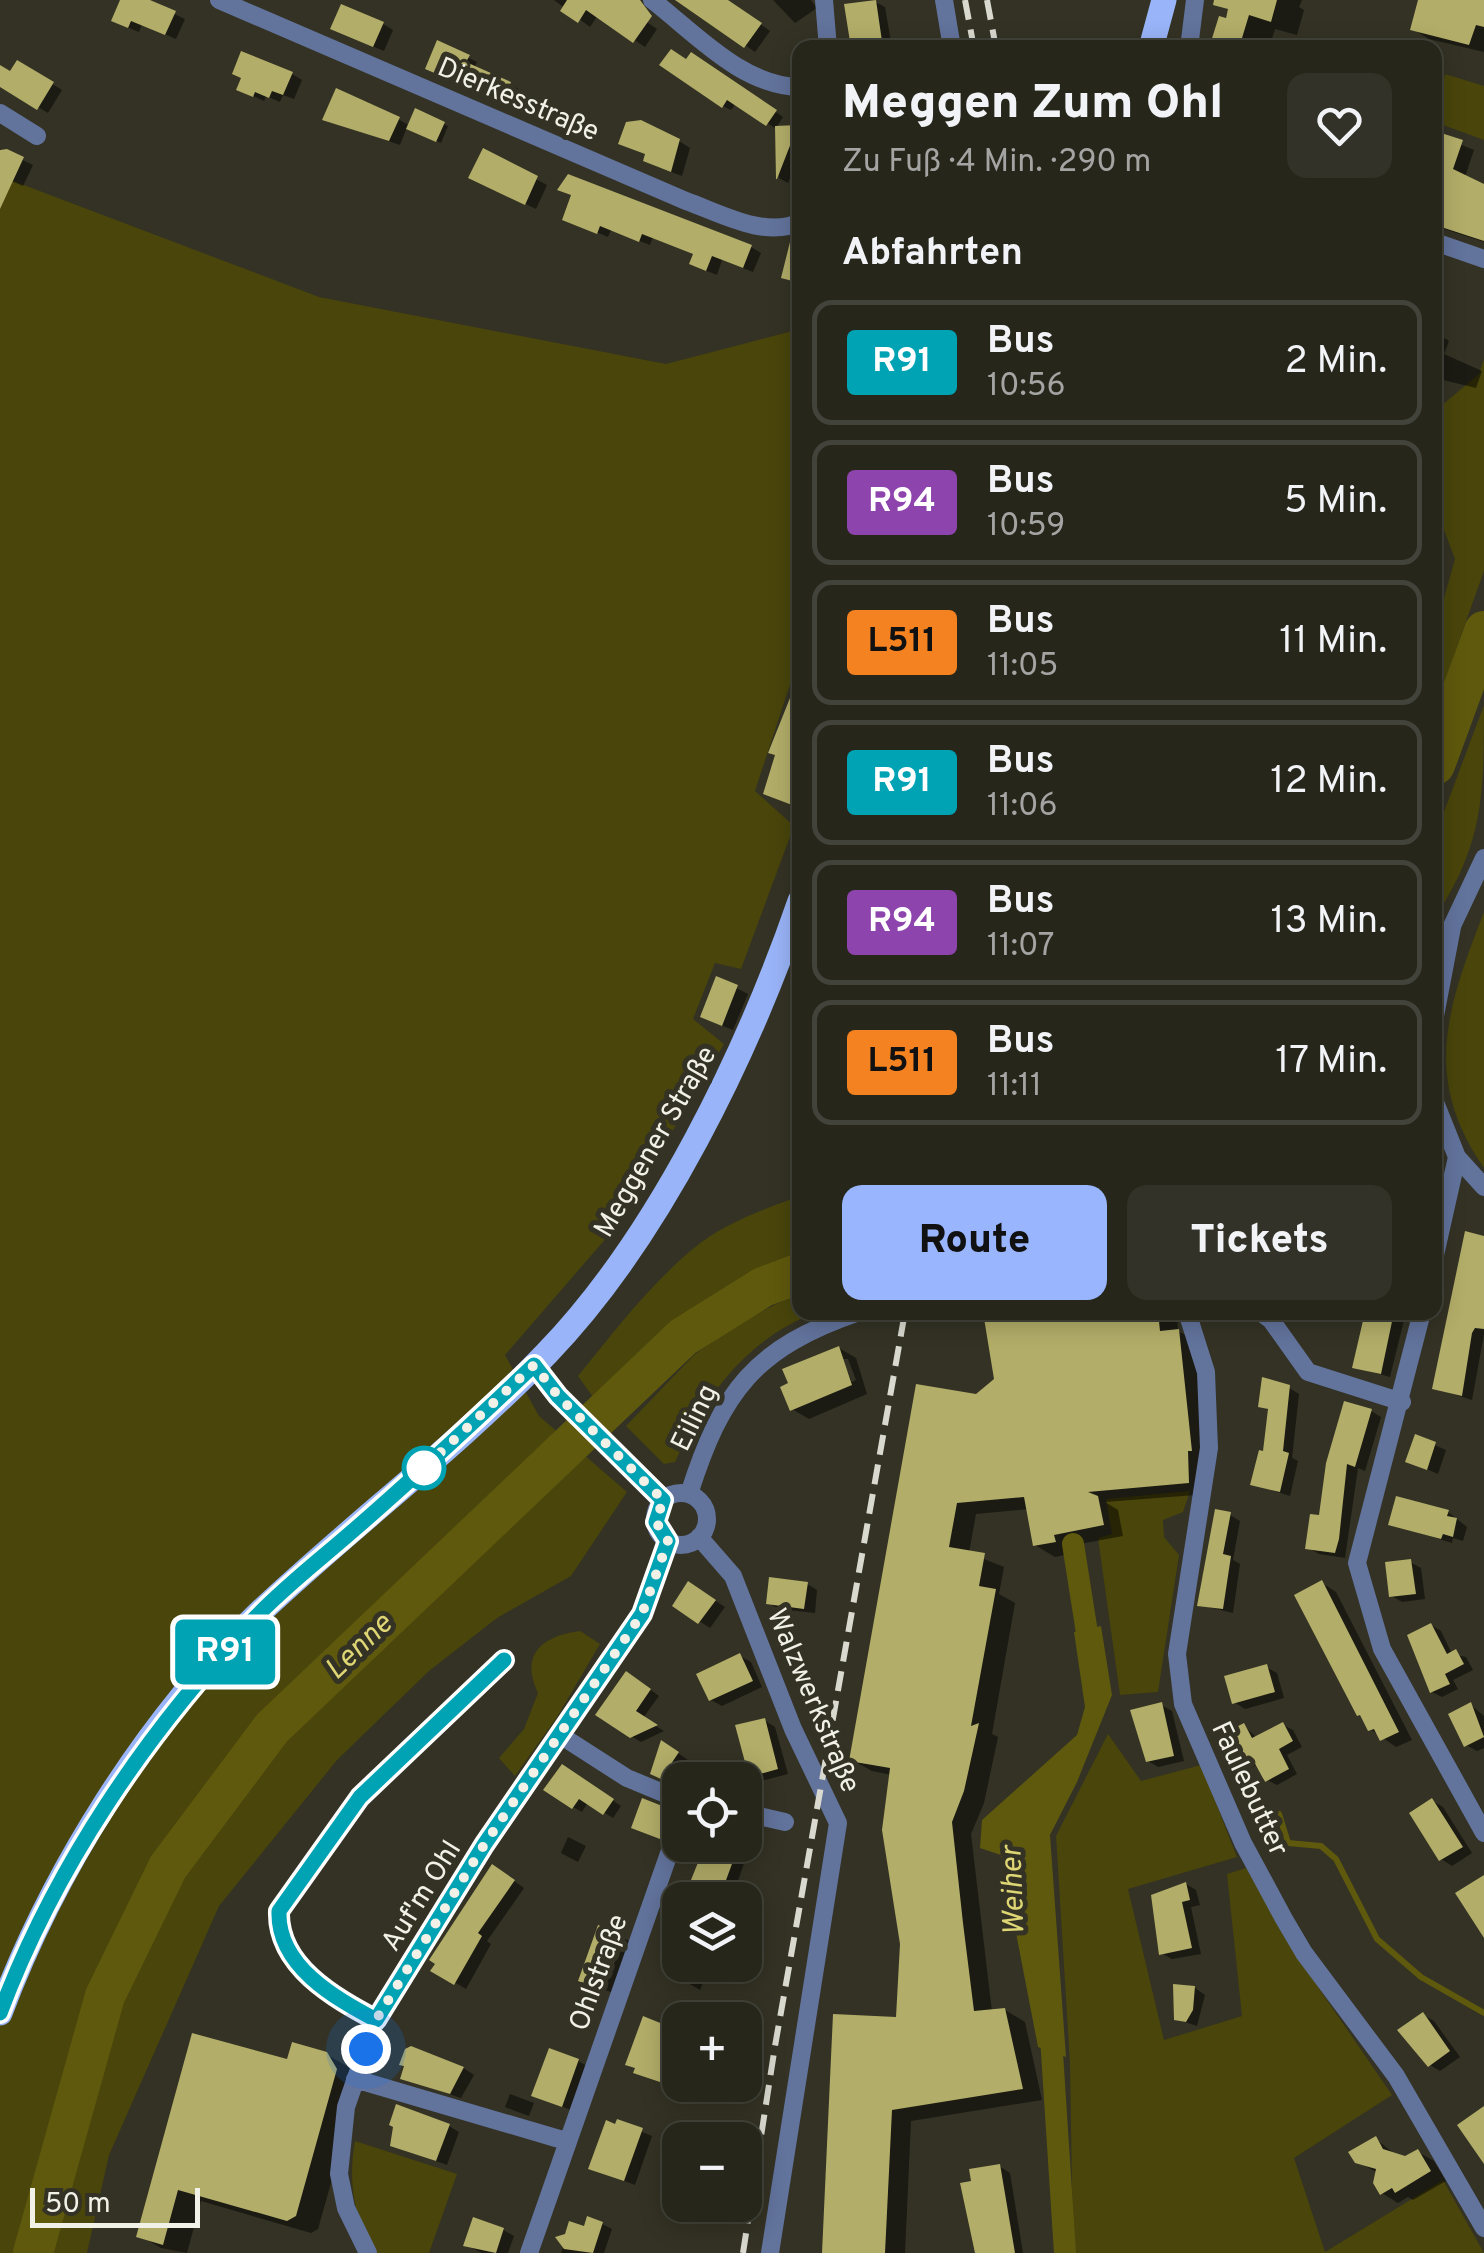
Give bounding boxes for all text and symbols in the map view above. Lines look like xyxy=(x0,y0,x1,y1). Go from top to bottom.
street label: Dierkesstraße xyxy=(432,51,604,151)
button: heart xyxy=(1287,73,1392,178)
text: Meggen Zum Ohl xyxy=(842,75,1224,135)
text: Zu Fuß · 4 Min. · 290 m xyxy=(842,143,1151,183)
text: Abfahrten xyxy=(842,230,1023,279)
text: Bus xyxy=(987,318,1054,367)
text: 2 Min. xyxy=(1284,338,1387,387)
text: R91 xyxy=(872,340,932,384)
text: 10:56 xyxy=(987,367,1066,407)
text: Bus xyxy=(987,458,1054,507)
text: 5 Min. xyxy=(1284,478,1387,527)
text: R94 xyxy=(868,480,936,524)
text: 10:59 xyxy=(987,507,1065,547)
text: Bus xyxy=(987,598,1054,647)
text: 11 Min. xyxy=(1279,618,1387,667)
text: L511 xyxy=(867,620,937,664)
text: 11:05 xyxy=(987,647,1059,687)
text: Bus xyxy=(987,738,1054,787)
text: 12 Min. xyxy=(1270,758,1387,807)
text: R91 xyxy=(872,760,932,804)
text: 11:06 xyxy=(987,787,1058,827)
text: Bus xyxy=(987,878,1054,927)
text: 13 Min. xyxy=(1271,898,1387,947)
text: R94 xyxy=(868,900,936,944)
text: 11:07 xyxy=(987,927,1054,967)
text: Bus xyxy=(987,1018,1054,1067)
text: 17 Min. xyxy=(1275,1038,1387,1087)
street label: Meggener Straße xyxy=(587,1040,726,1245)
text: L511 xyxy=(867,1040,937,1084)
text: 11:11 xyxy=(987,1067,1042,1107)
button: Route xyxy=(842,1185,1107,1300)
button: Tickets xyxy=(1127,1185,1392,1300)
street label: Eiling xyxy=(664,1379,727,1458)
unlabelled marker xyxy=(403,1447,445,1489)
street label: Walzwerkstraße xyxy=(757,1604,867,1799)
water label: Lenne xyxy=(318,1606,402,1689)
line badge: R91 xyxy=(168,1620,282,1684)
text: R91 xyxy=(195,1630,255,1674)
street label: Faulebutter xyxy=(1201,1716,1295,1862)
map controls xyxy=(662,1762,762,2222)
button: locate xyxy=(662,1762,762,1862)
street label: Auf'm Ohl xyxy=(374,1834,471,1959)
water label: Weiher xyxy=(994,1843,1035,1936)
button: layers xyxy=(662,1882,762,1982)
street label: Ohlstraße xyxy=(562,1910,638,2036)
button: + xyxy=(662,2002,762,2102)
your location xyxy=(341,2024,391,2074)
button: − xyxy=(662,2122,762,2222)
scale bar xyxy=(30,2183,200,2228)
text: 50 m xyxy=(45,2187,111,2223)

